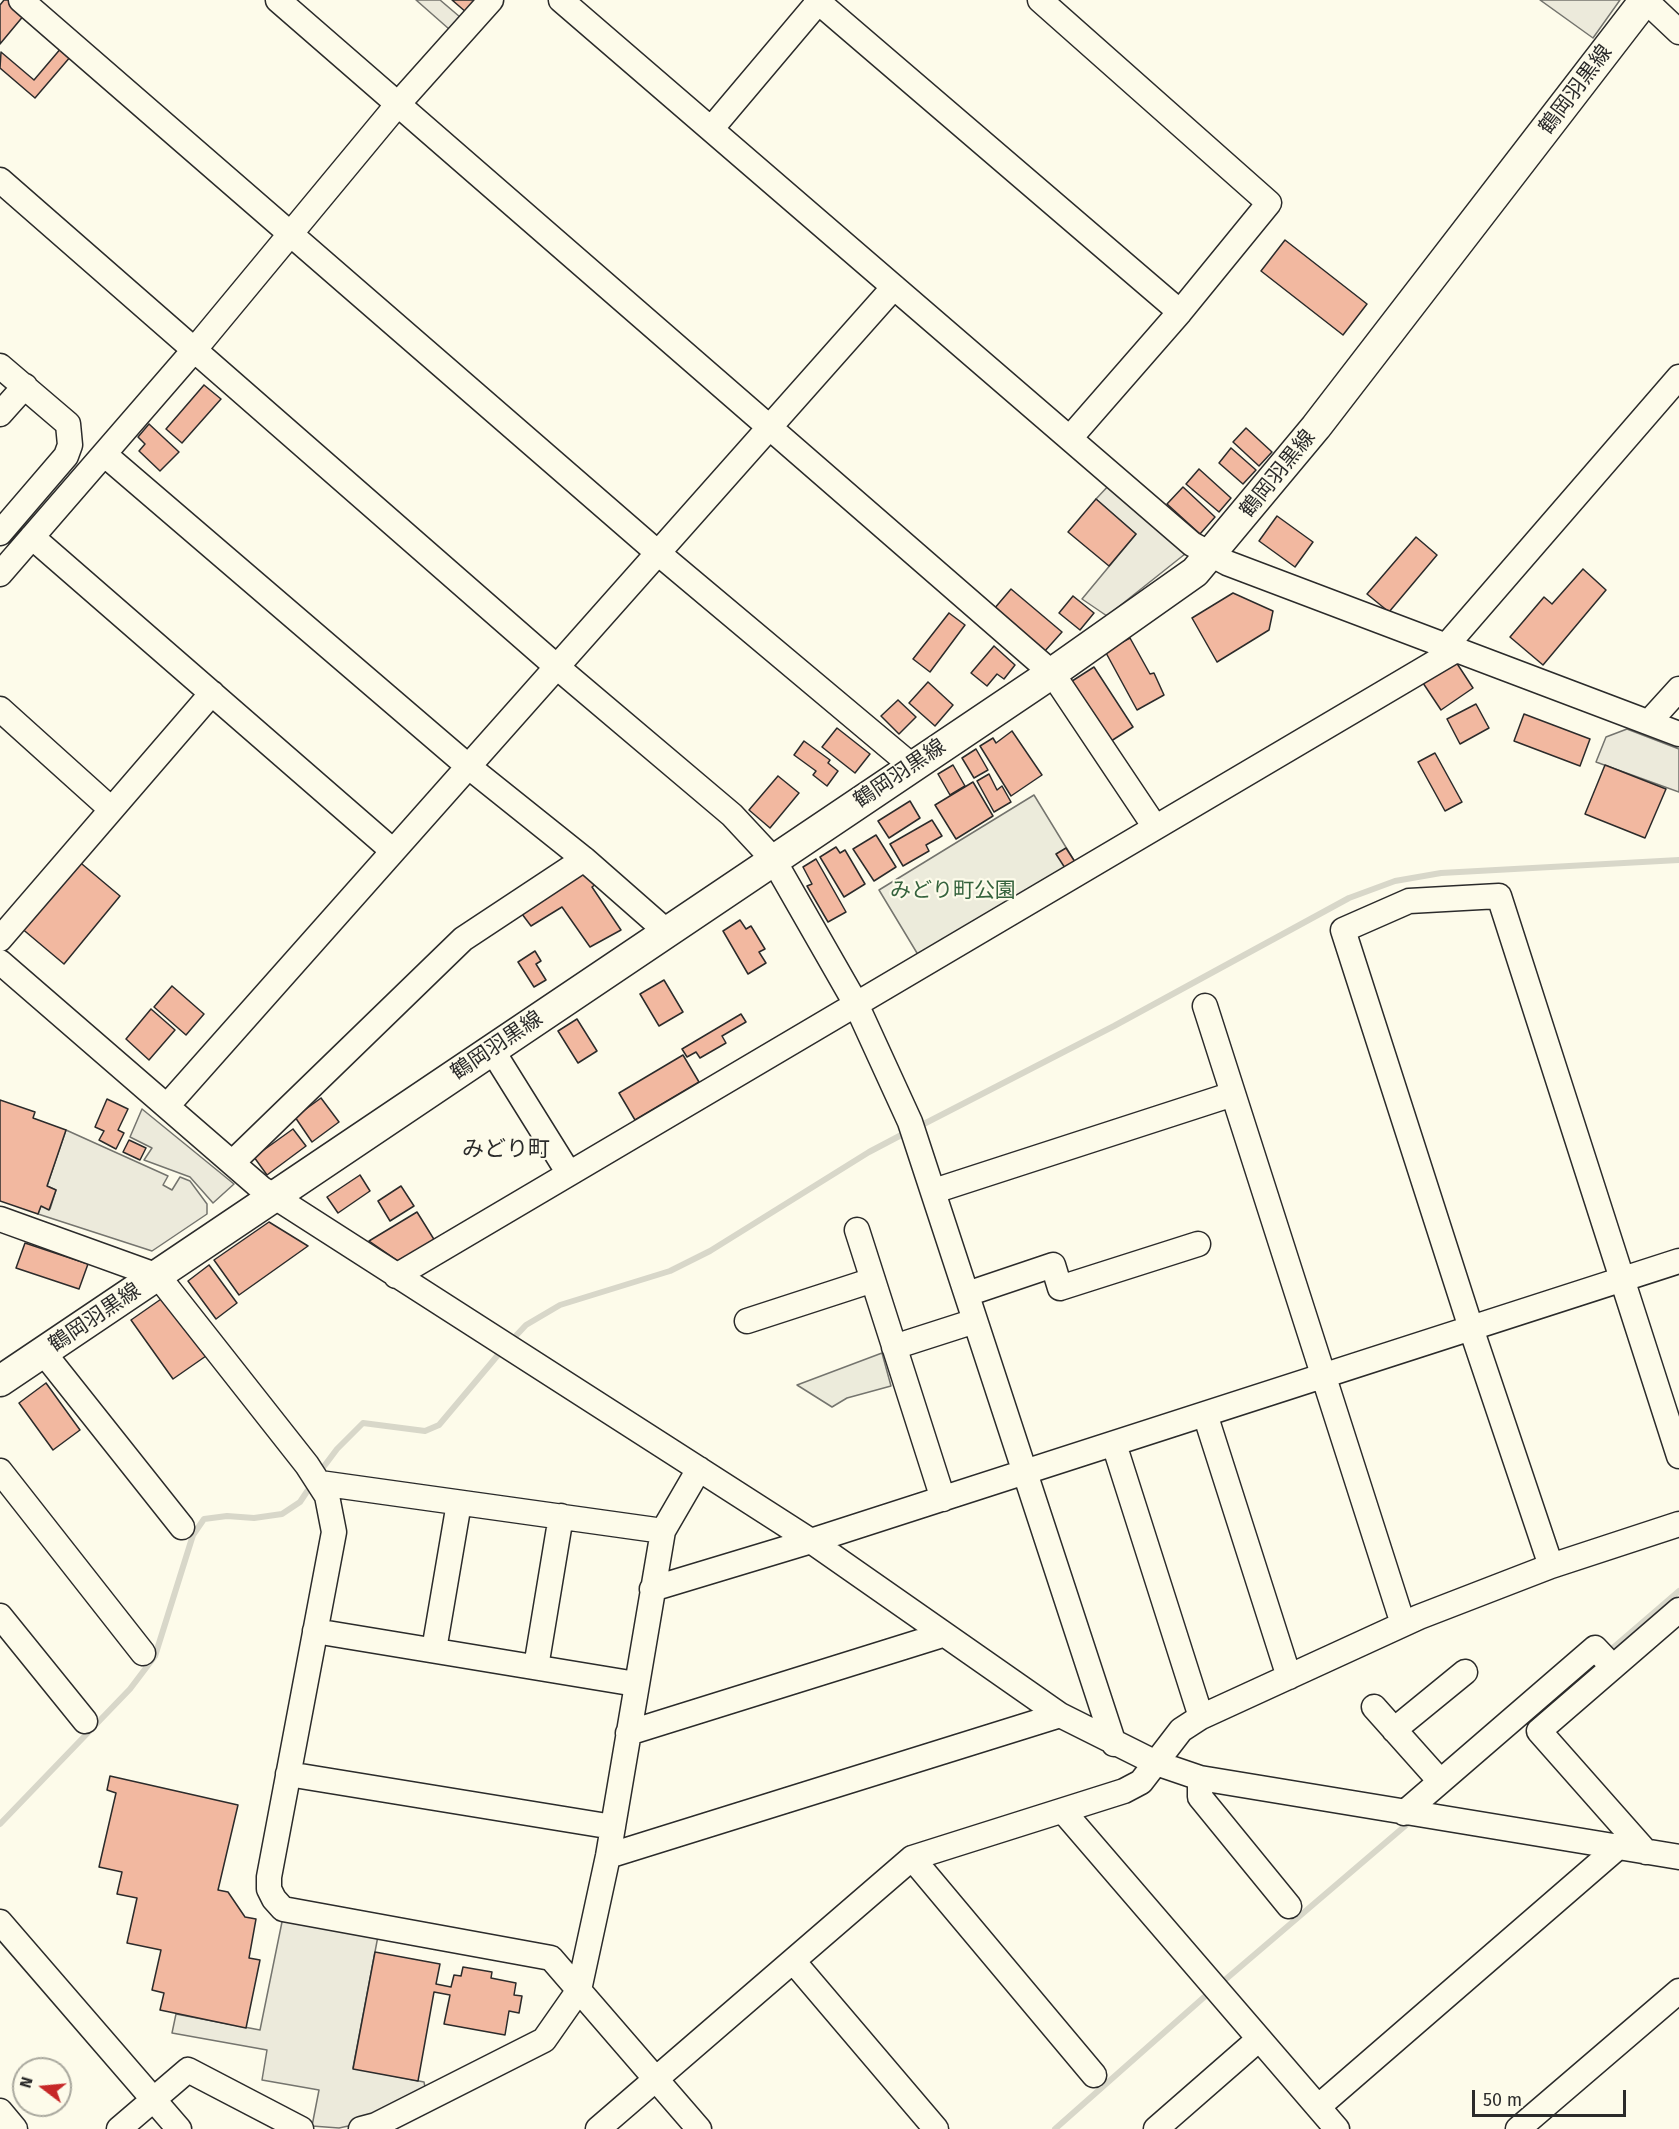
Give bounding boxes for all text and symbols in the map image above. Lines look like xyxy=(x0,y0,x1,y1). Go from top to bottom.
street label: 鶴岡羽黒線 xyxy=(1534,40,1618,140)
street label: 鶴岡羽黒線 xyxy=(1235,425,1321,523)
street label: 鶴岡羽黒線 xyxy=(849,734,951,814)
park label: みどり町公園 xyxy=(890,878,1016,904)
street label: 鶴岡羽黒線 xyxy=(446,1006,548,1086)
district label: みどり町 xyxy=(462,1137,550,1163)
street label: 鶴岡羽黒線 xyxy=(44,1278,146,1358)
north arrow xyxy=(12,2057,72,2117)
text: N xyxy=(16,2075,37,2090)
scale bar xyxy=(1475,2078,1630,2116)
text: 50 m xyxy=(1483,2089,1522,2111)

